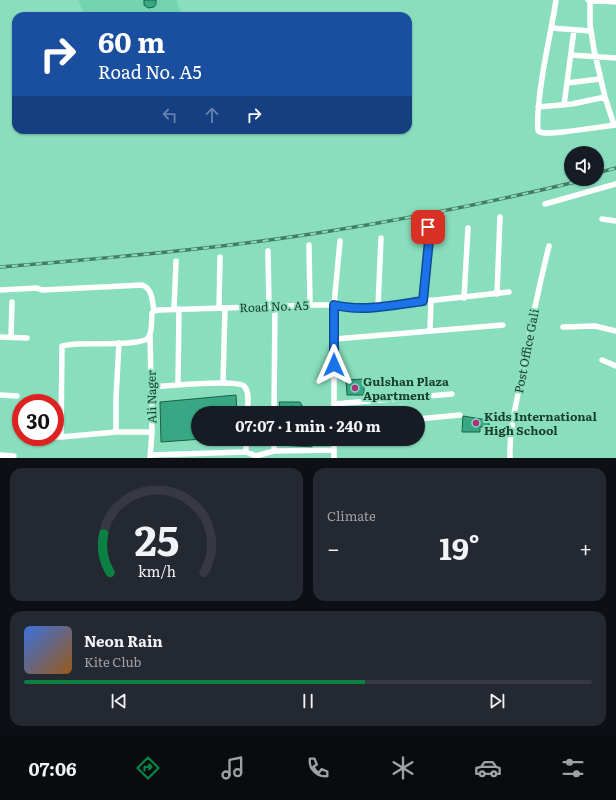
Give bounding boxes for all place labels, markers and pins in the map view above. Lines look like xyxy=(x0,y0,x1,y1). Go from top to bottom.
pin xyxy=(411,210,445,244)
place label: Gulshan Plaza Apartment xyxy=(363,372,449,404)
marker: Gulshan Plaza Apartment xyxy=(350,383,360,393)
place label: Kids International High School xyxy=(484,407,598,439)
marker: Kids International High School xyxy=(471,418,481,428)

